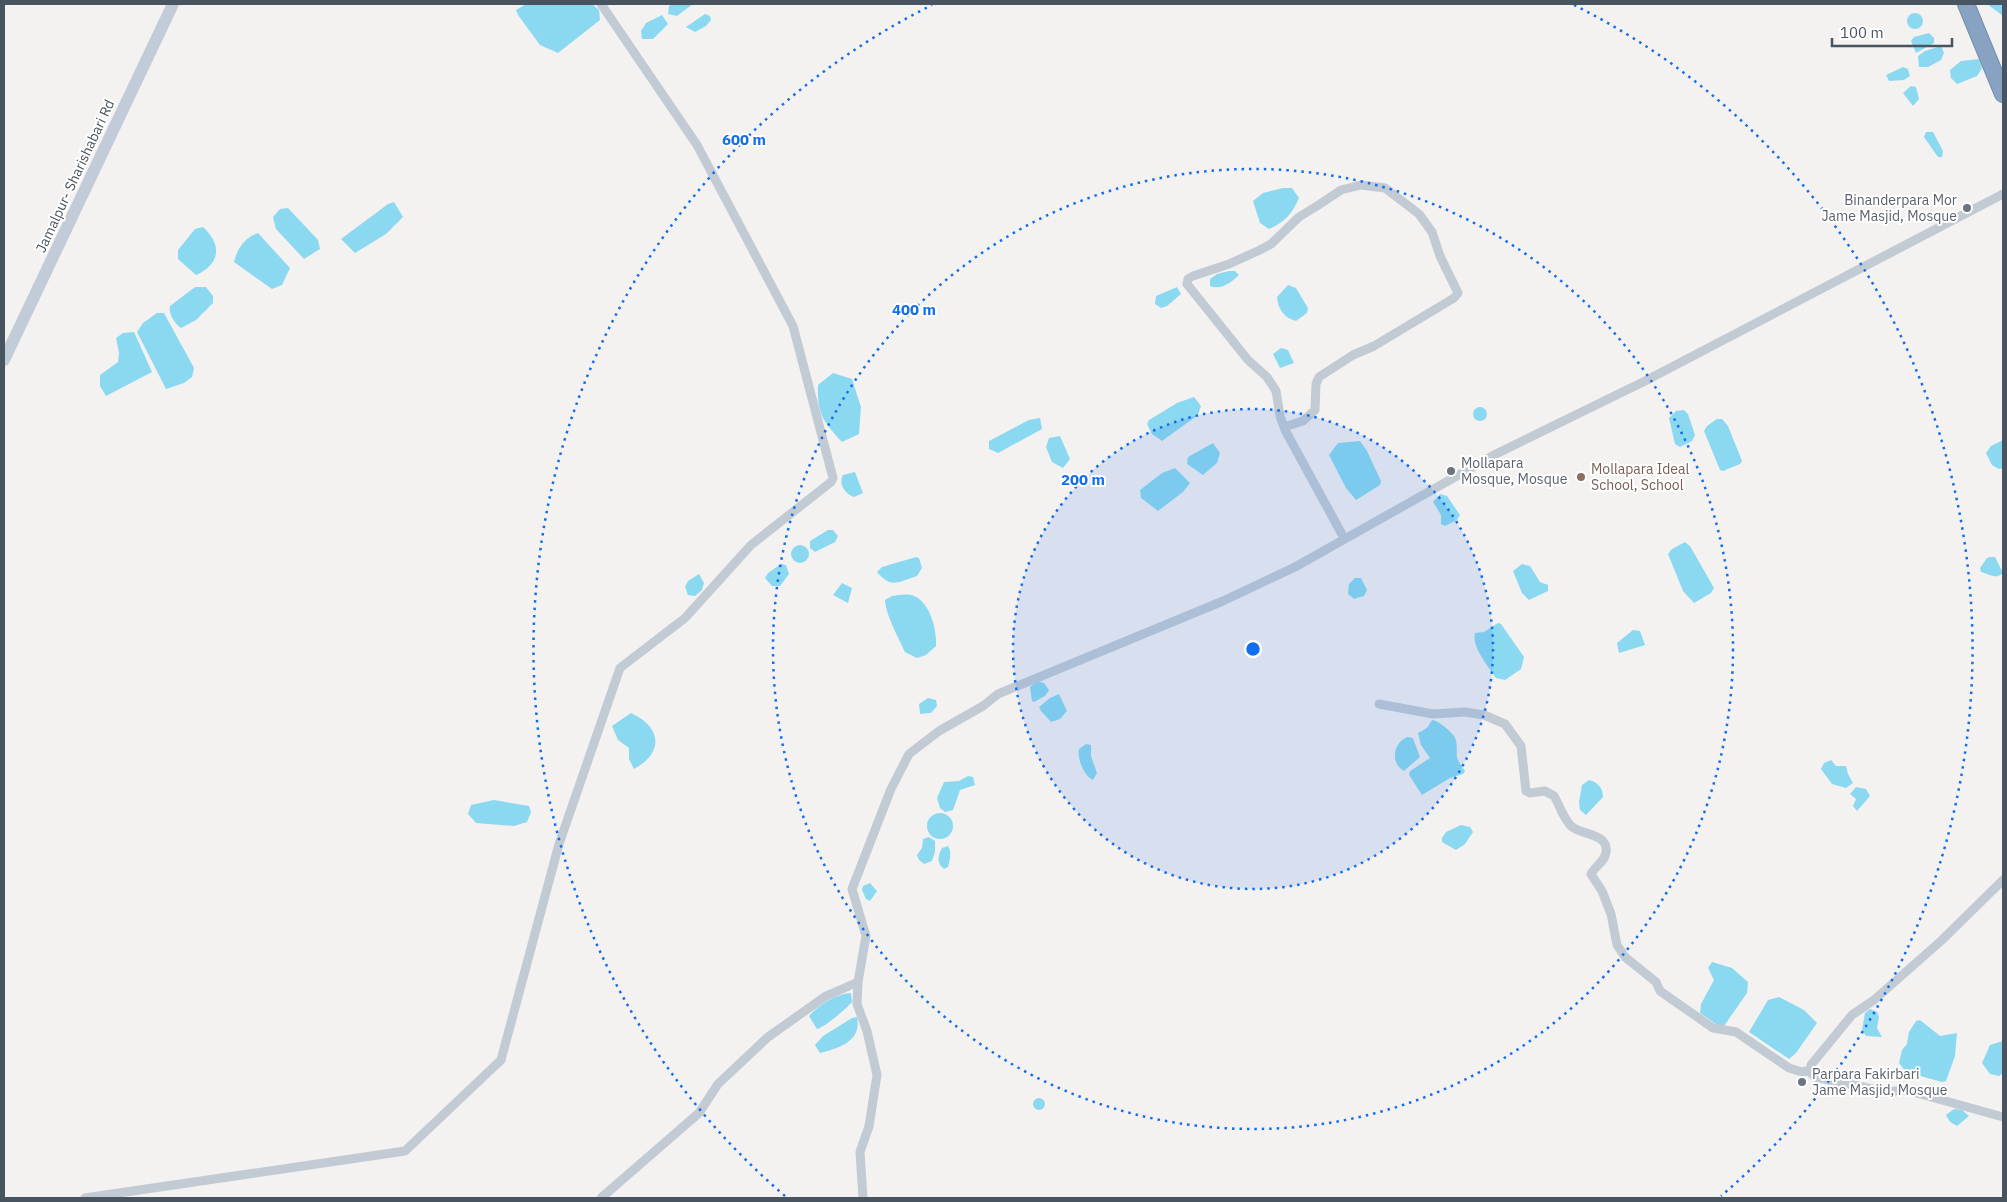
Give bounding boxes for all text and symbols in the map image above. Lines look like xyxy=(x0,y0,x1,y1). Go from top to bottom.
scale bar xyxy=(1832,15,1952,47)
text: 100 m xyxy=(1840,23,1884,42)
street label: Jamalpur- Sharishabari Rd xyxy=(32,97,118,255)
text: 600 m xyxy=(722,130,766,149)
place label: Binanderpara Mor Jame Masjid, Mosque xyxy=(1821,191,1957,225)
marker: Binanderpara Mor Jame Masjid, Mosque xyxy=(1961,202,1973,214)
text: 400 m xyxy=(892,300,936,319)
place label: Mollapara Mosque, Mosque xyxy=(1461,454,1568,488)
place label: Mollapara Ideal School, School xyxy=(1591,460,1689,494)
marker: Mollapara Mosque, Mosque xyxy=(1445,465,1457,477)
text: 200 m xyxy=(1061,470,1105,489)
marker: Mollapara Ideal School, School xyxy=(1575,471,1587,483)
centre of rings xyxy=(1244,640,1262,658)
place label: Parpara Fakirbari Jame Masjid, Mosque xyxy=(1812,1065,1948,1099)
marker: Parpara Fakirbari Jame Masjid, Mosque xyxy=(1796,1076,1808,1088)

